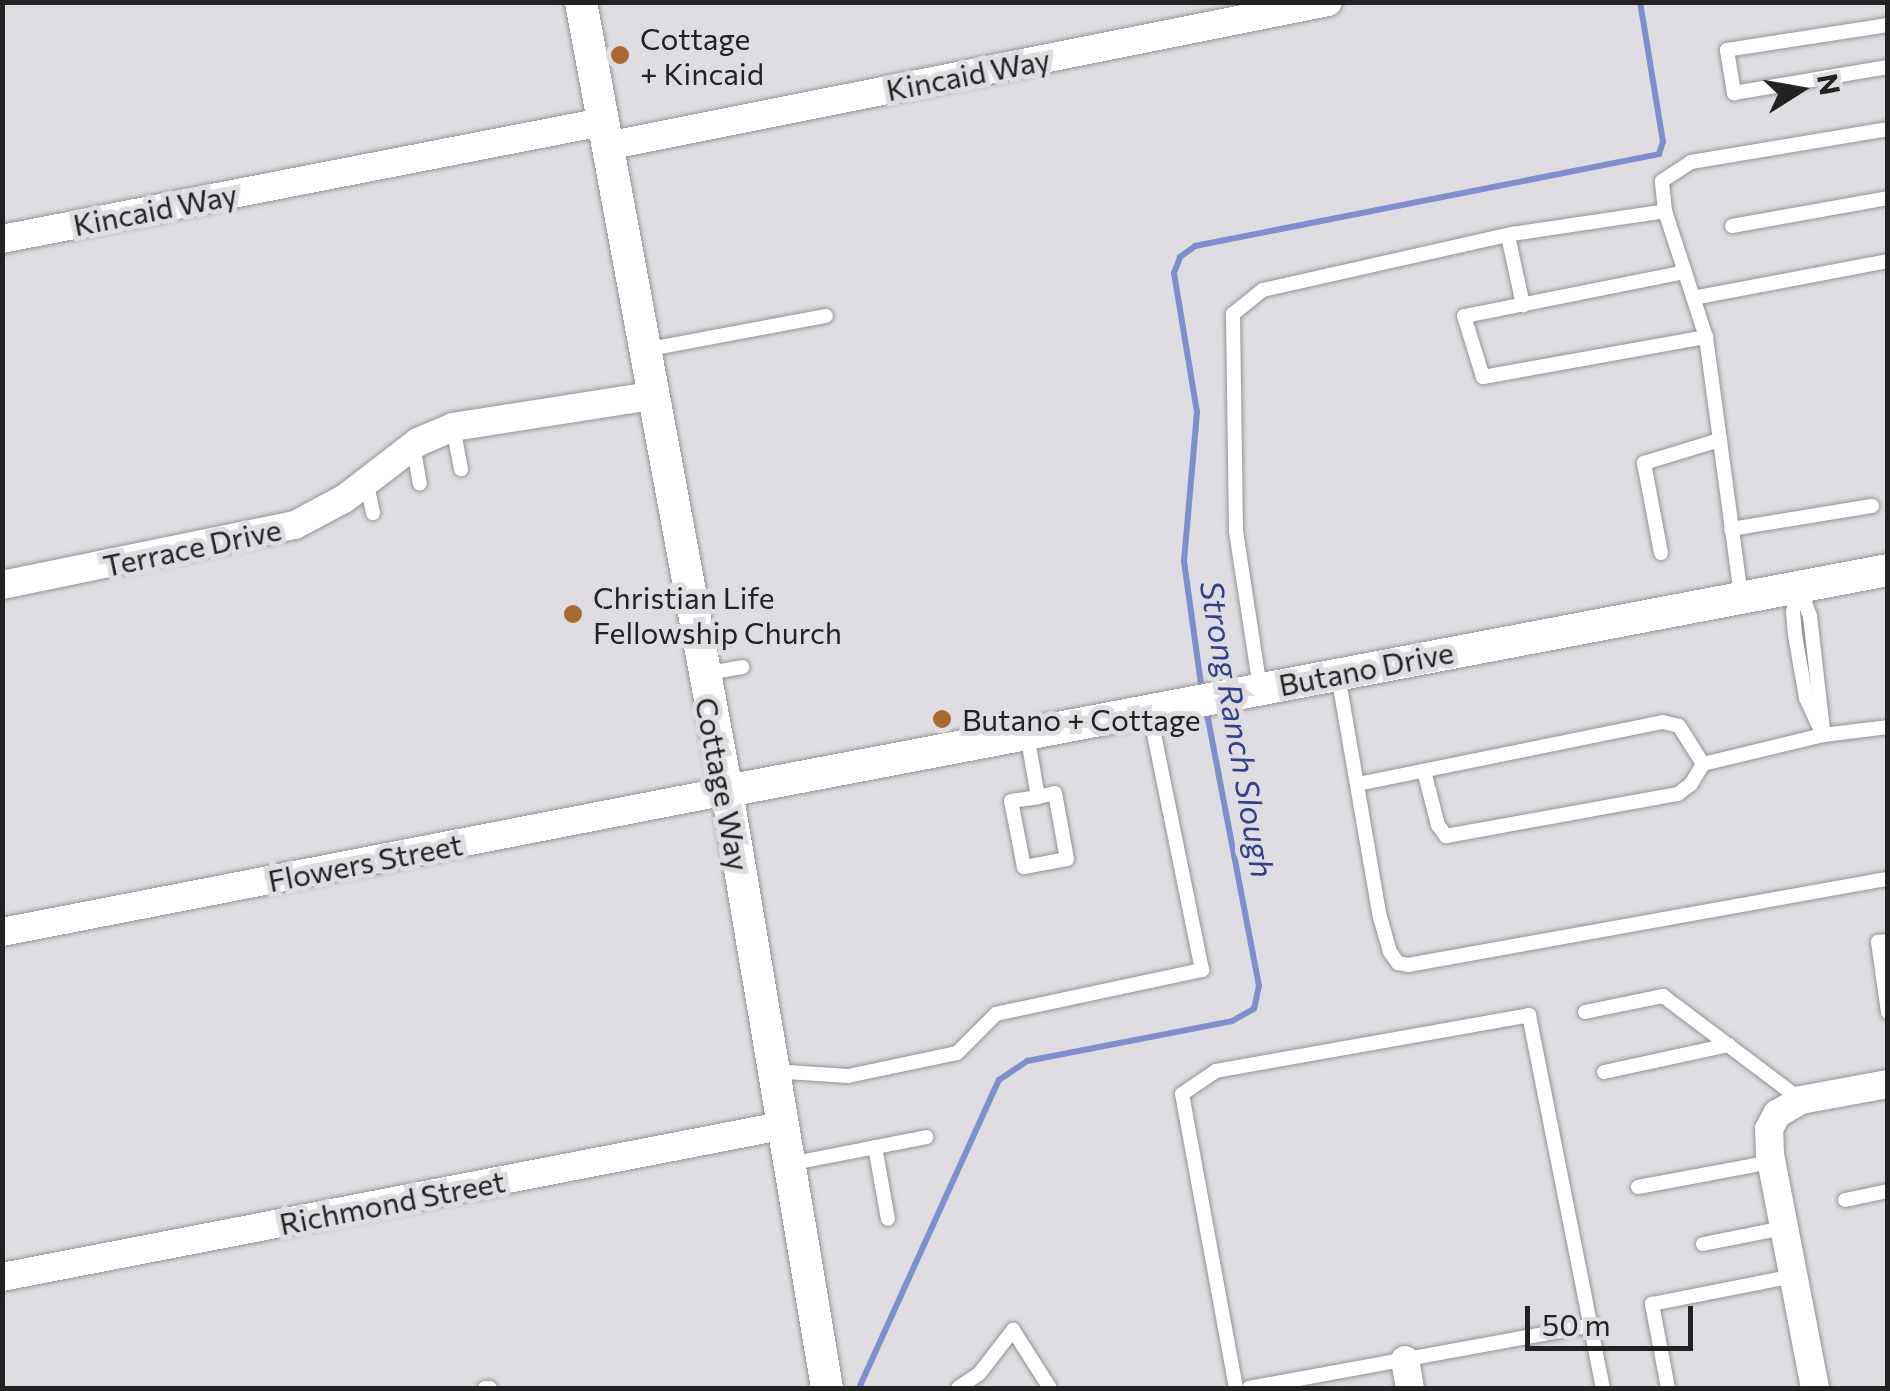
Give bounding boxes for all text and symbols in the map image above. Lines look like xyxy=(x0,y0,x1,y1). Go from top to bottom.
place label: Cottage + Kincaid xyxy=(640,20,764,90)
street label: Kincaid Way xyxy=(883,40,1053,108)
north arrow xyxy=(1750,40,1850,140)
marker: Cottage + Kincaid xyxy=(609,44,631,66)
text: N xyxy=(1811,71,1848,98)
street label: Kincaid Way xyxy=(70,175,240,243)
street label: Terrace Drive xyxy=(100,511,284,583)
water label: Strong Ranch Slough xyxy=(1193,577,1283,881)
place label: Christian Life Fellowship Church xyxy=(593,579,842,650)
marker: Christian Life Fellowship Church xyxy=(562,603,584,625)
street label: Butano Drive xyxy=(1275,633,1457,703)
street label: Cottage Way xyxy=(689,694,757,874)
place label: Butano + Cottage xyxy=(962,701,1201,737)
marker: Butano + Cottage xyxy=(931,708,953,730)
street label: Flowers Street xyxy=(265,826,465,898)
street label: Richmond Street xyxy=(276,1162,508,1242)
scale bar xyxy=(1530,1286,1698,1348)
text: 50 m xyxy=(1542,1305,1611,1342)

